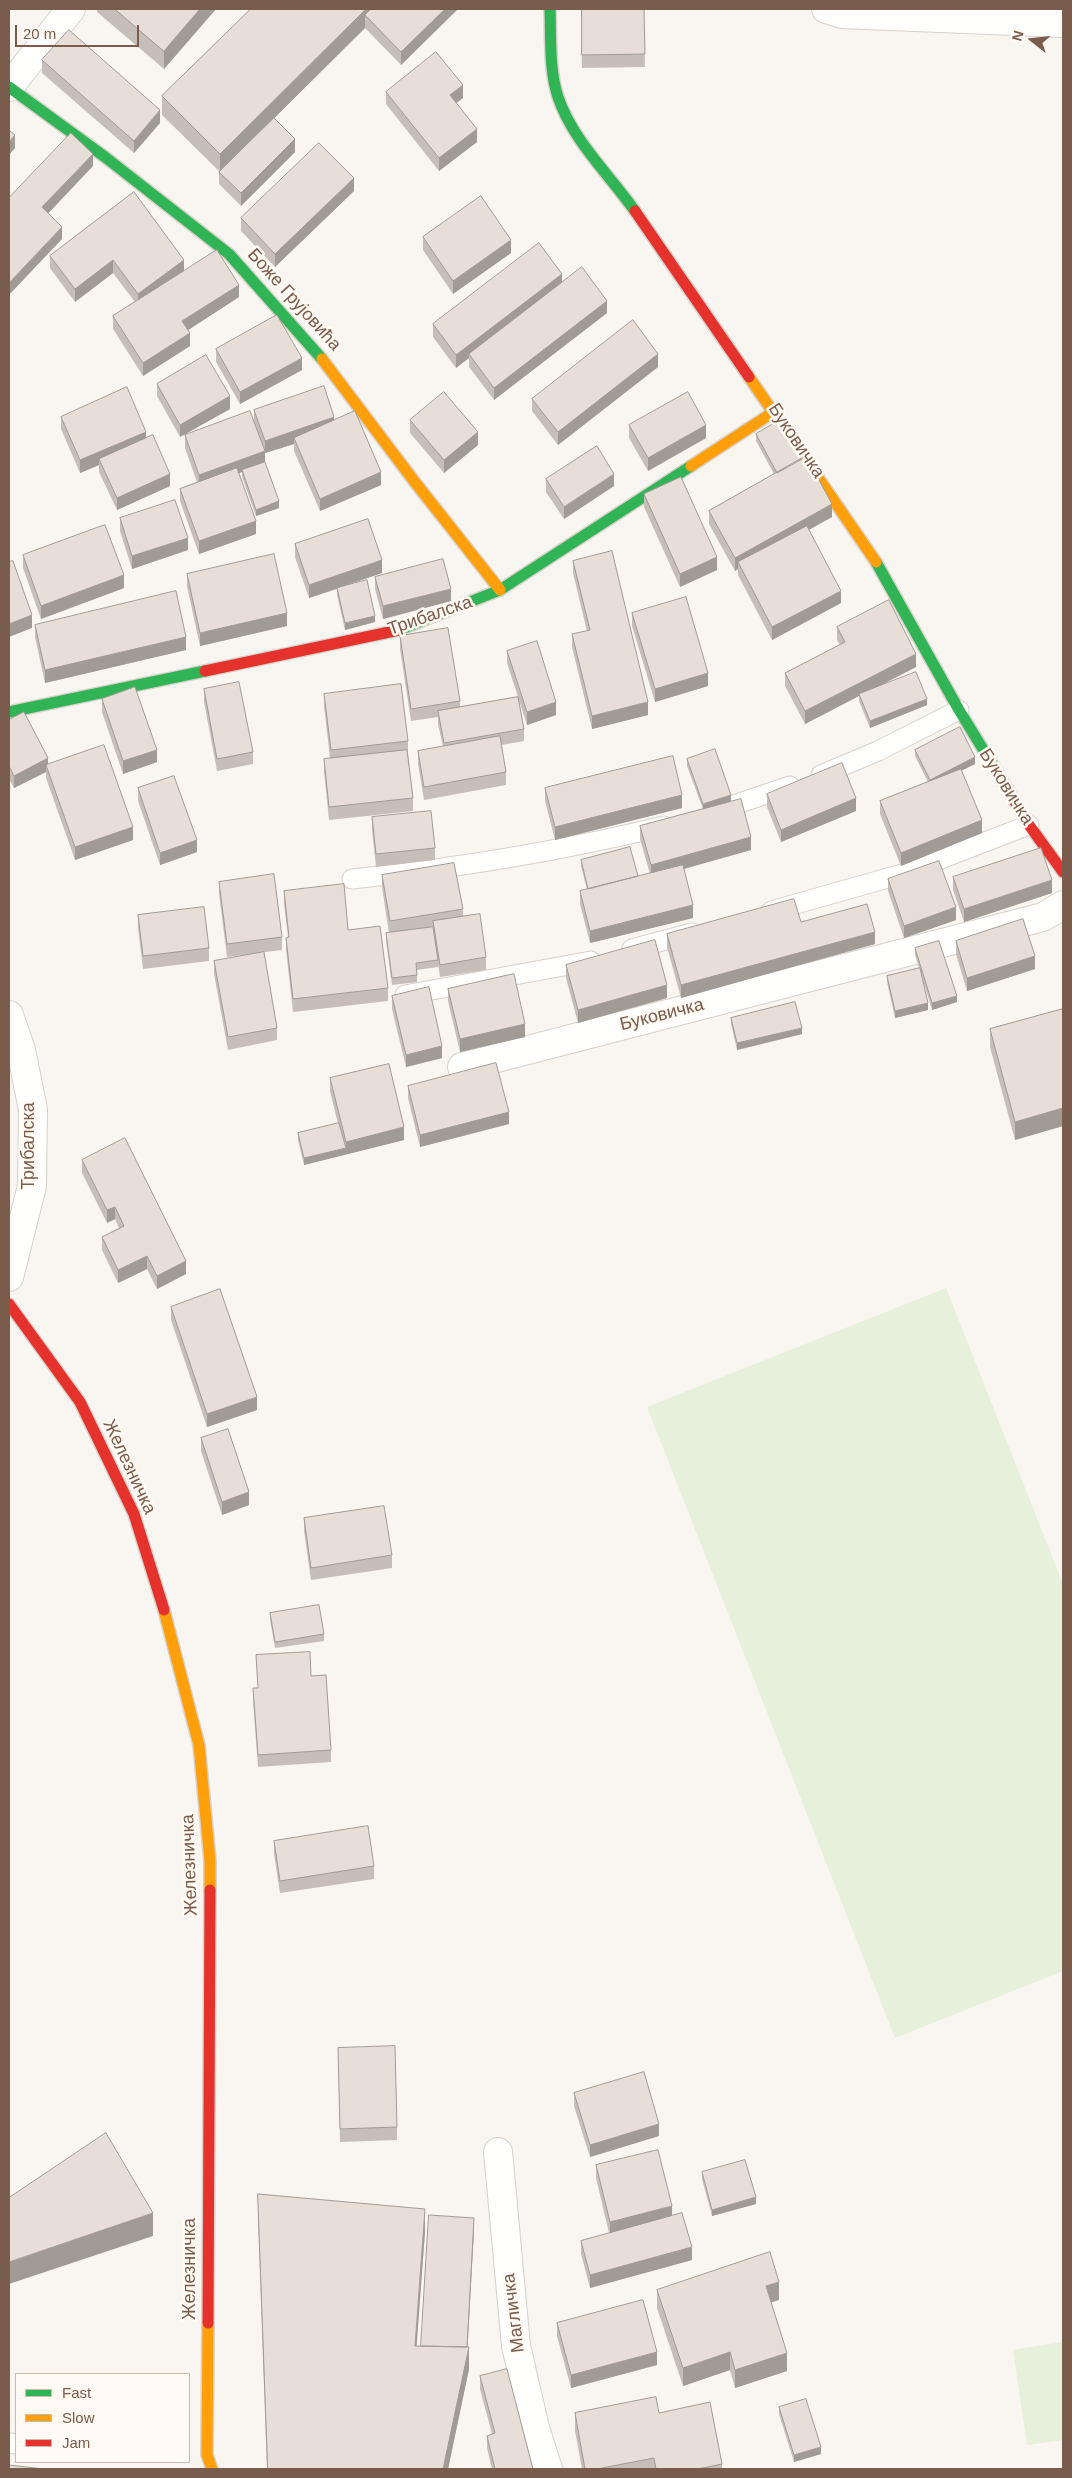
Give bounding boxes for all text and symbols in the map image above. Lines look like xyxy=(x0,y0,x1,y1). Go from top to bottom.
scale bar xyxy=(18,15,141,47)
north arrow xyxy=(1007,15,1057,65)
text: 20 m xyxy=(23,25,56,42)
text: N xyxy=(1008,29,1027,43)
street label: Боже Грујовића xyxy=(243,245,345,355)
street label: Буковичка xyxy=(763,399,829,483)
street label: Трибалска xyxy=(385,592,475,640)
street label: Буковичка xyxy=(974,745,1038,829)
street label: Буковичка xyxy=(618,994,706,1036)
street label: Трибалска xyxy=(18,1102,40,1190)
street label: Железничка xyxy=(98,1416,160,1518)
street label: Железничка xyxy=(177,1814,203,1916)
street label: Железничка xyxy=(179,2218,201,2320)
street label: Магличка xyxy=(498,2272,530,2354)
legend xyxy=(15,2373,190,2463)
text: Fast xyxy=(62,2384,91,2401)
text: Slow xyxy=(62,2409,95,2426)
text: Jam xyxy=(62,2434,90,2451)

